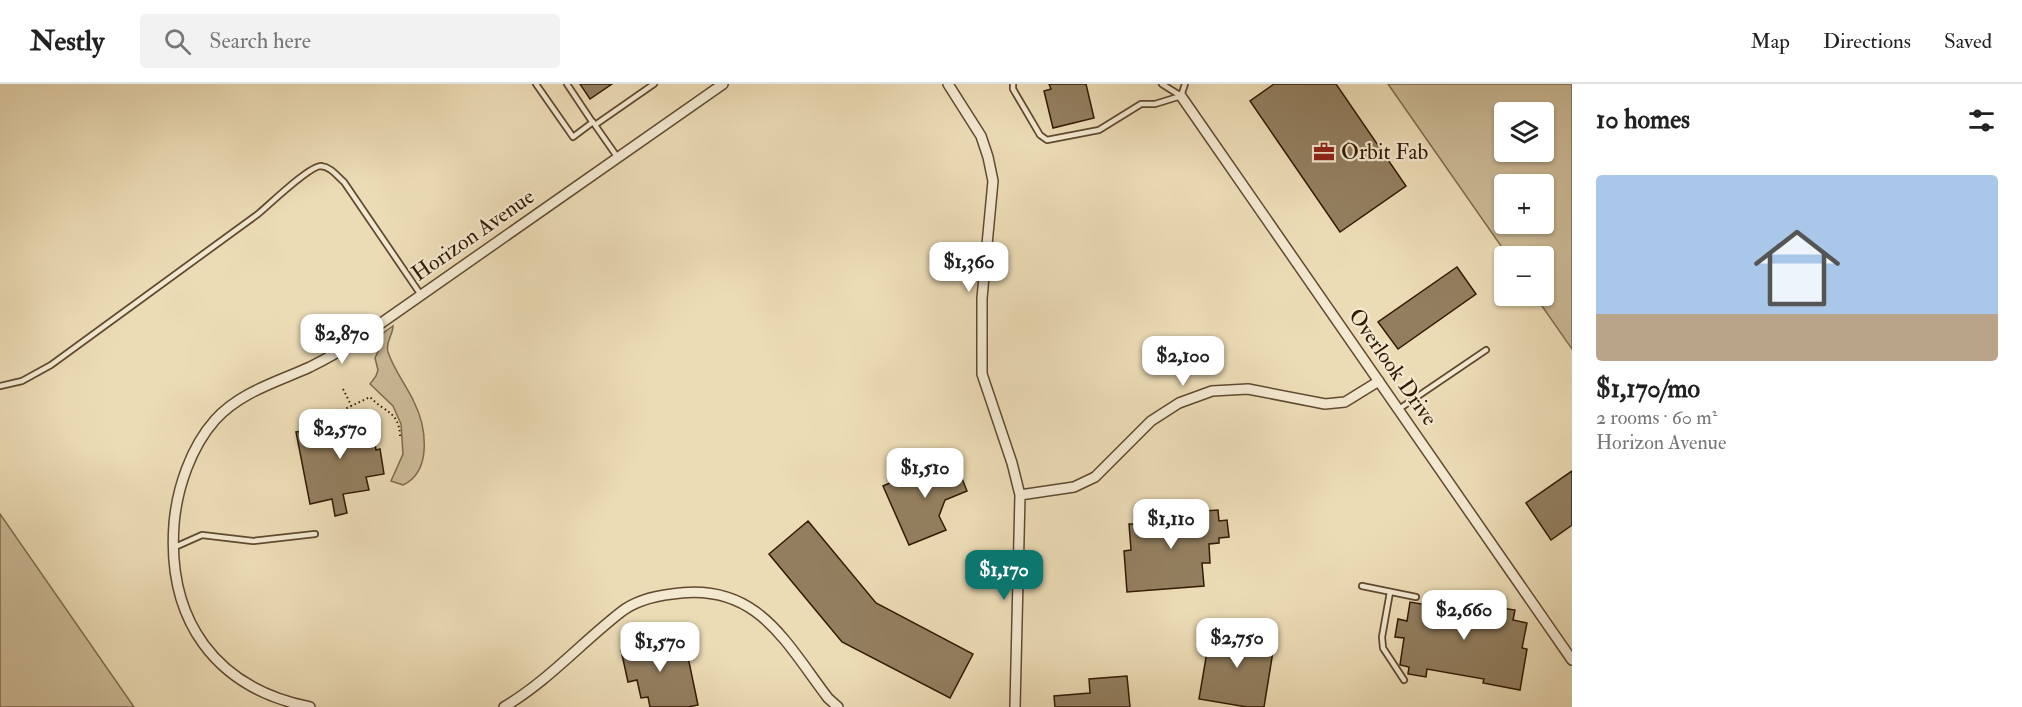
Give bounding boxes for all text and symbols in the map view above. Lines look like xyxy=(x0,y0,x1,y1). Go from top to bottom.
search box xyxy=(140,14,560,68)
text: Nestly xyxy=(30,24,104,59)
icon: search xyxy=(161,25,194,58)
text: Search here xyxy=(209,27,311,55)
text: Map xyxy=(1750,28,1790,55)
text: Directions xyxy=(1823,28,1911,55)
text: Saved xyxy=(1944,28,1992,55)
map controls xyxy=(1494,102,1554,306)
button: layers xyxy=(1494,102,1554,162)
text: 10 homes xyxy=(1596,104,1690,136)
icon: filters xyxy=(1965,104,1998,137)
place label: Orbit Fab xyxy=(1341,138,1429,166)
office icon: Orbit Fab xyxy=(1312,140,1336,164)
button: + xyxy=(1494,174,1554,234)
street label: Horizon Avenue xyxy=(406,182,540,288)
icon: home xyxy=(1743,214,1851,322)
pin: $1,360 xyxy=(920,242,1018,293)
button: − xyxy=(1494,246,1554,306)
text: $1,360 xyxy=(943,249,995,274)
street label: Overlook Drive xyxy=(1342,303,1444,431)
pin: $2,870 xyxy=(293,314,391,365)
text: $2,870 xyxy=(315,321,369,346)
pin: $2,100 xyxy=(1134,336,1232,387)
text: $2,100 xyxy=(1156,343,1210,368)
text: $1,170/mo xyxy=(1596,373,1700,405)
text: 2 rooms · 60 m² xyxy=(1596,405,1717,430)
pin: $2,570 xyxy=(291,409,389,460)
text: $2,570 xyxy=(313,416,367,441)
text: Horizon Avenue xyxy=(1596,430,1726,455)
pin: $1,510 xyxy=(876,448,974,499)
text: $1,510 xyxy=(901,455,949,480)
pin: $1,110 xyxy=(1122,499,1220,550)
text: $1,110 xyxy=(1147,506,1195,531)
pin: $1,170 xyxy=(955,550,1053,601)
text: $1,170 xyxy=(979,557,1029,582)
pin: $2,660 xyxy=(1415,590,1513,641)
text: $2,660 xyxy=(1436,597,1492,622)
pin: $2,750 xyxy=(1188,618,1286,669)
pin: $1,570 xyxy=(611,622,709,673)
text: $2,750 xyxy=(1210,625,1264,650)
text: $1,570 xyxy=(634,629,686,654)

